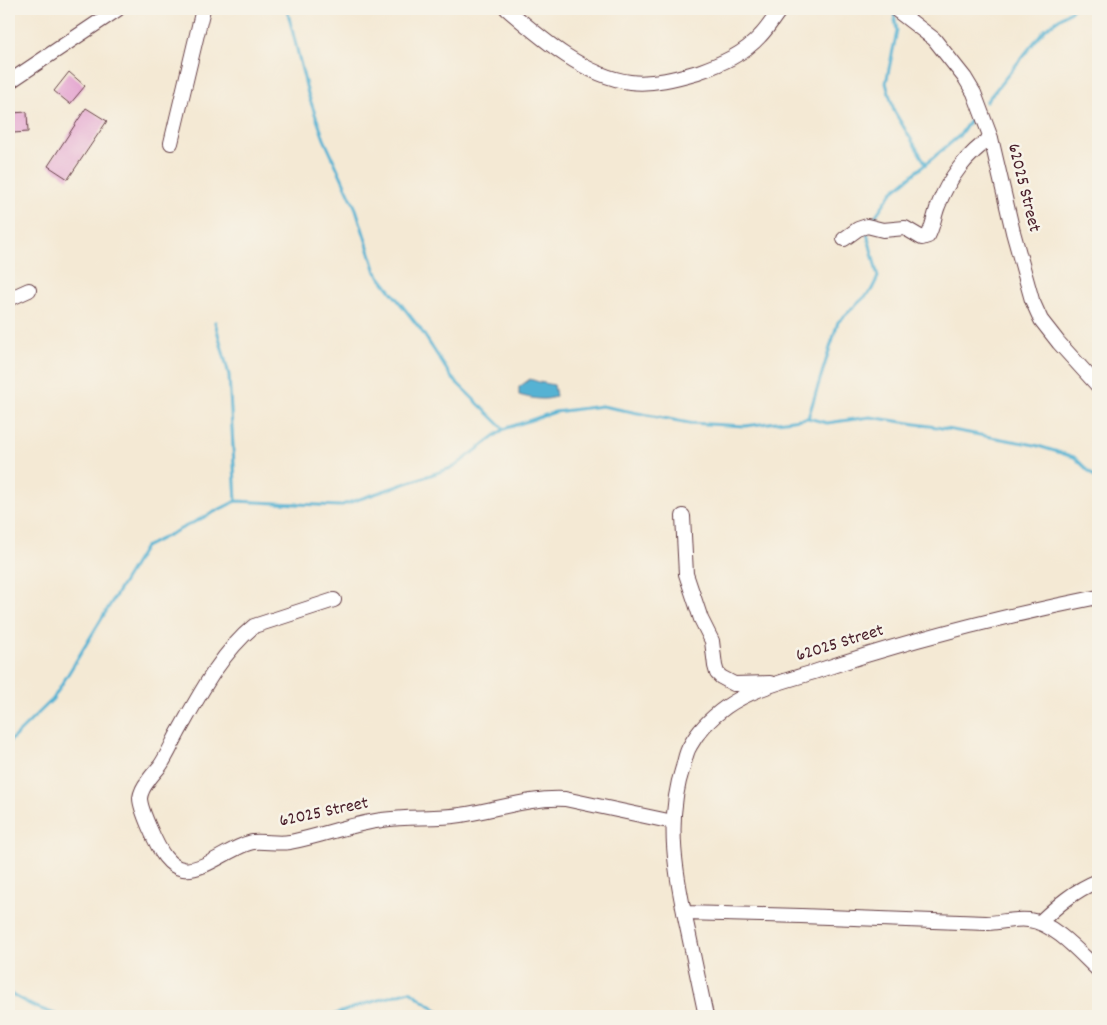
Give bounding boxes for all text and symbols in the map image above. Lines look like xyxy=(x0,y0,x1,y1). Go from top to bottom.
street label: 62025 Street xyxy=(1000,141,1046,235)
street label: 62025 Street xyxy=(793,619,887,669)
street label: 62025 Street xyxy=(277,791,371,835)

